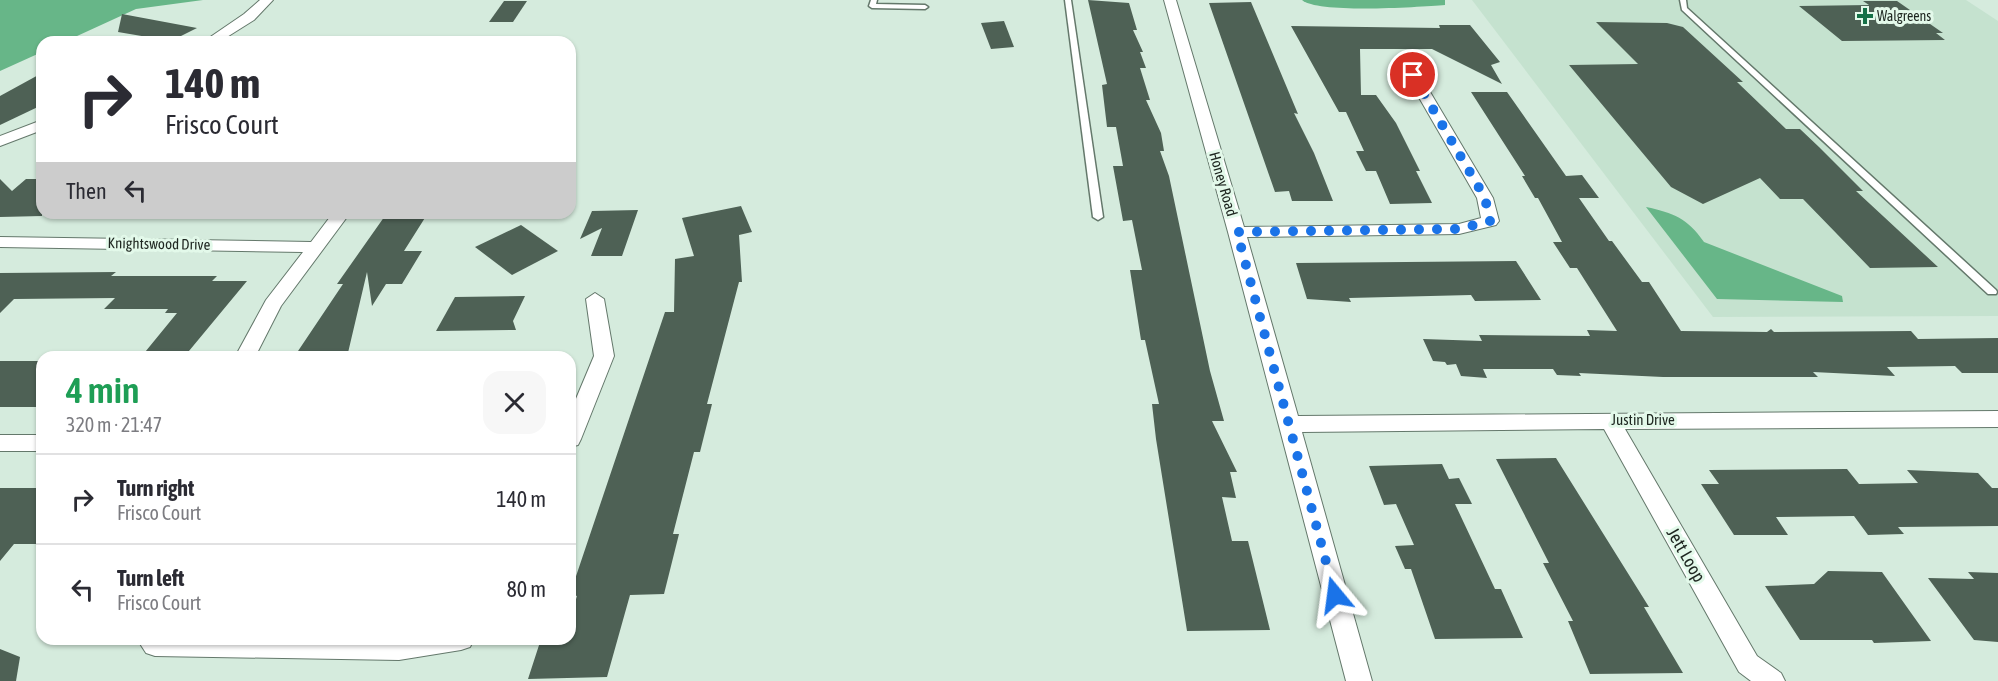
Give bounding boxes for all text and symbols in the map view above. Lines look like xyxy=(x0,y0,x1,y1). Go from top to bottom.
place label: Walgreens xyxy=(1877,8,1931,24)
marker: Walgreens xyxy=(1858,9,1872,23)
pin xyxy=(1387,49,1438,100)
icon: arrive xyxy=(1396,58,1429,91)
text: 140 m xyxy=(165,59,260,107)
icon: right xyxy=(66,60,144,138)
text: Frisco Court xyxy=(165,109,279,140)
street label: Honey Road xyxy=(1206,150,1241,218)
icon: left xyxy=(119,174,152,207)
text: Then xyxy=(66,178,107,204)
street label: Knightswood Drive xyxy=(108,234,211,253)
text: 4 min xyxy=(66,369,140,411)
button: close xyxy=(483,371,546,434)
street label: Justin Drive xyxy=(1611,411,1675,428)
text: 320 m · 21:47 xyxy=(66,413,162,436)
text: Turn right xyxy=(117,475,194,501)
icon: right xyxy=(66,483,99,516)
text: 140 m xyxy=(496,486,546,512)
text: Frisco Court xyxy=(117,501,201,524)
street label: Jett Loop xyxy=(1663,524,1710,586)
position arrow xyxy=(1303,563,1367,627)
text: Turn left xyxy=(117,565,184,591)
icon: left xyxy=(66,573,99,606)
text: 80 m xyxy=(506,576,546,602)
text: Frisco Court xyxy=(117,591,201,614)

